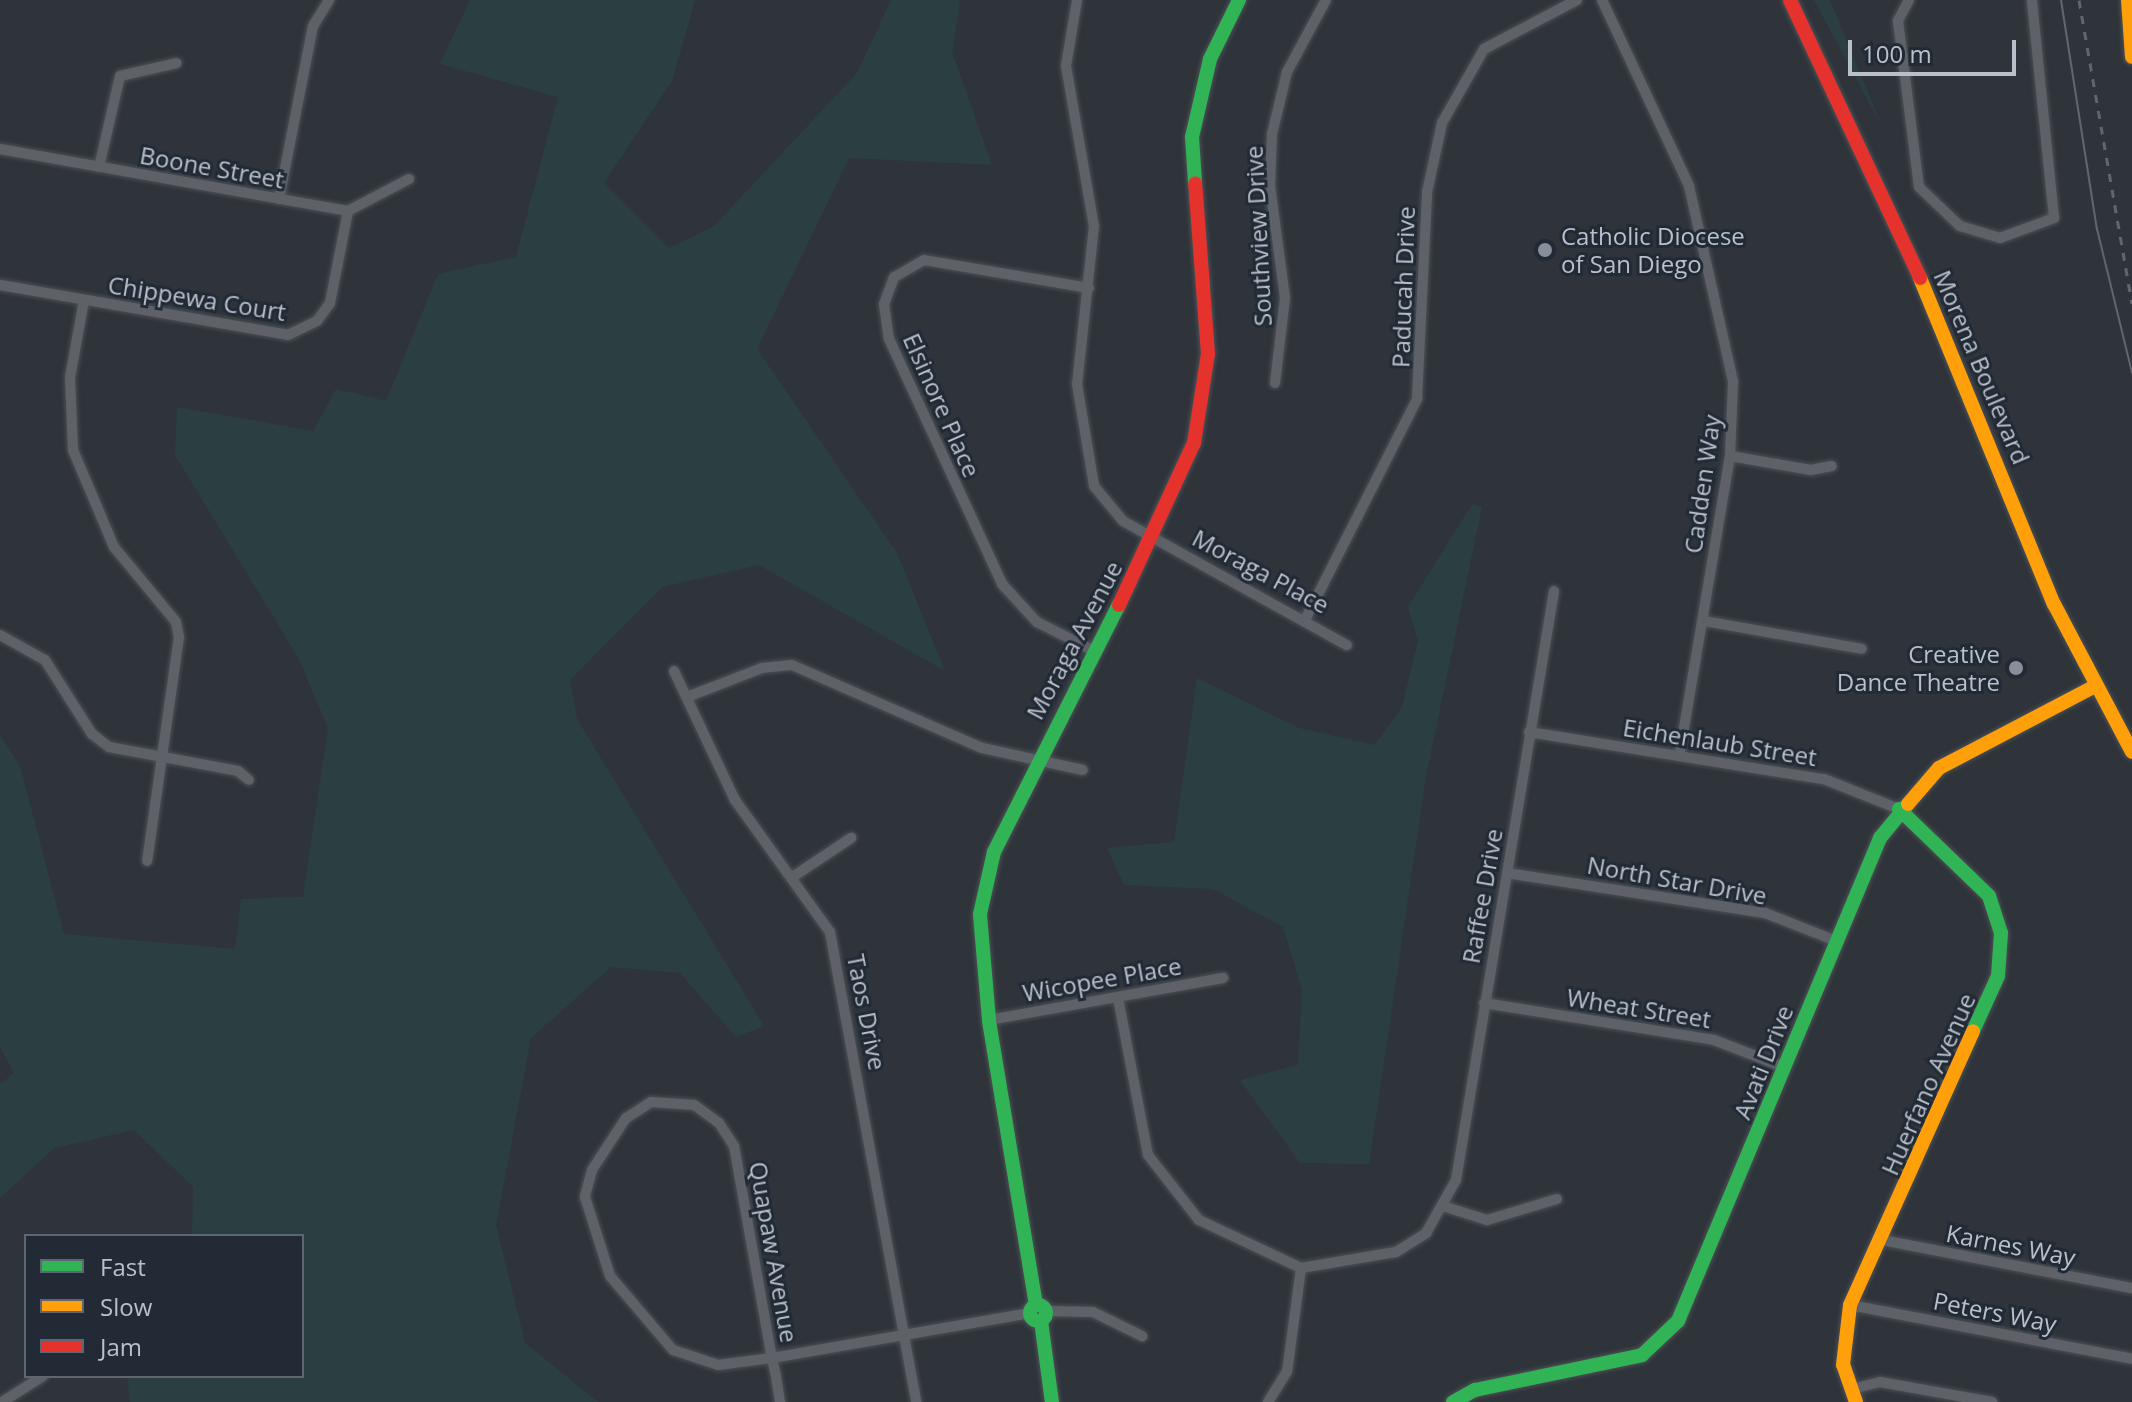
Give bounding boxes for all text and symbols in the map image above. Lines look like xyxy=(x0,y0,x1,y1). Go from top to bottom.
scale bar xyxy=(1852,24,2020,74)
text: 100 m xyxy=(1862,37,1932,70)
street label: Boone Street xyxy=(138,140,286,194)
street label: Southview Drive xyxy=(1239,145,1277,327)
street label: Paducah Drive xyxy=(1386,206,1420,368)
place label: Catholic Diocese of San Diego xyxy=(1561,222,1745,278)
marker: Catholic Diocese of San Diego xyxy=(1536,241,1554,259)
street label: Morena Boulevard xyxy=(1928,266,2036,468)
street label: Chippewa Court xyxy=(106,270,288,326)
street label: Elsinore Place xyxy=(897,329,987,481)
street label: Cadden Way xyxy=(1678,413,1726,555)
street label: Moraga Place xyxy=(1188,523,1334,619)
street label: Moraga Avenue xyxy=(1020,556,1128,724)
place label: Creative Dance Theatre xyxy=(1837,640,2000,696)
marker: Creative Dance Theatre xyxy=(2007,659,2025,677)
street label: Eichenlaub Street xyxy=(1621,712,1819,772)
street label: Raffee Drive xyxy=(1456,826,1508,966)
street label: North Star Drive xyxy=(1585,850,1769,910)
street label: Wicopee Place xyxy=(1020,951,1184,1007)
street label: Taos Drive xyxy=(842,952,892,1072)
street label: Wheat Street xyxy=(1565,982,1713,1034)
street label: Huerfano Avenue xyxy=(1875,989,1981,1179)
street label: Avati Drive xyxy=(1727,1001,1799,1123)
street label: Quapaw Avenue xyxy=(744,1159,804,1345)
street label: Karnes Way xyxy=(1944,1218,2078,1272)
legend xyxy=(24,1234,304,1378)
text: Fast xyxy=(100,1250,146,1283)
street label: Peters Way xyxy=(1931,1286,2059,1338)
text: Slow xyxy=(100,1290,152,1323)
text: Jam xyxy=(100,1330,142,1363)

